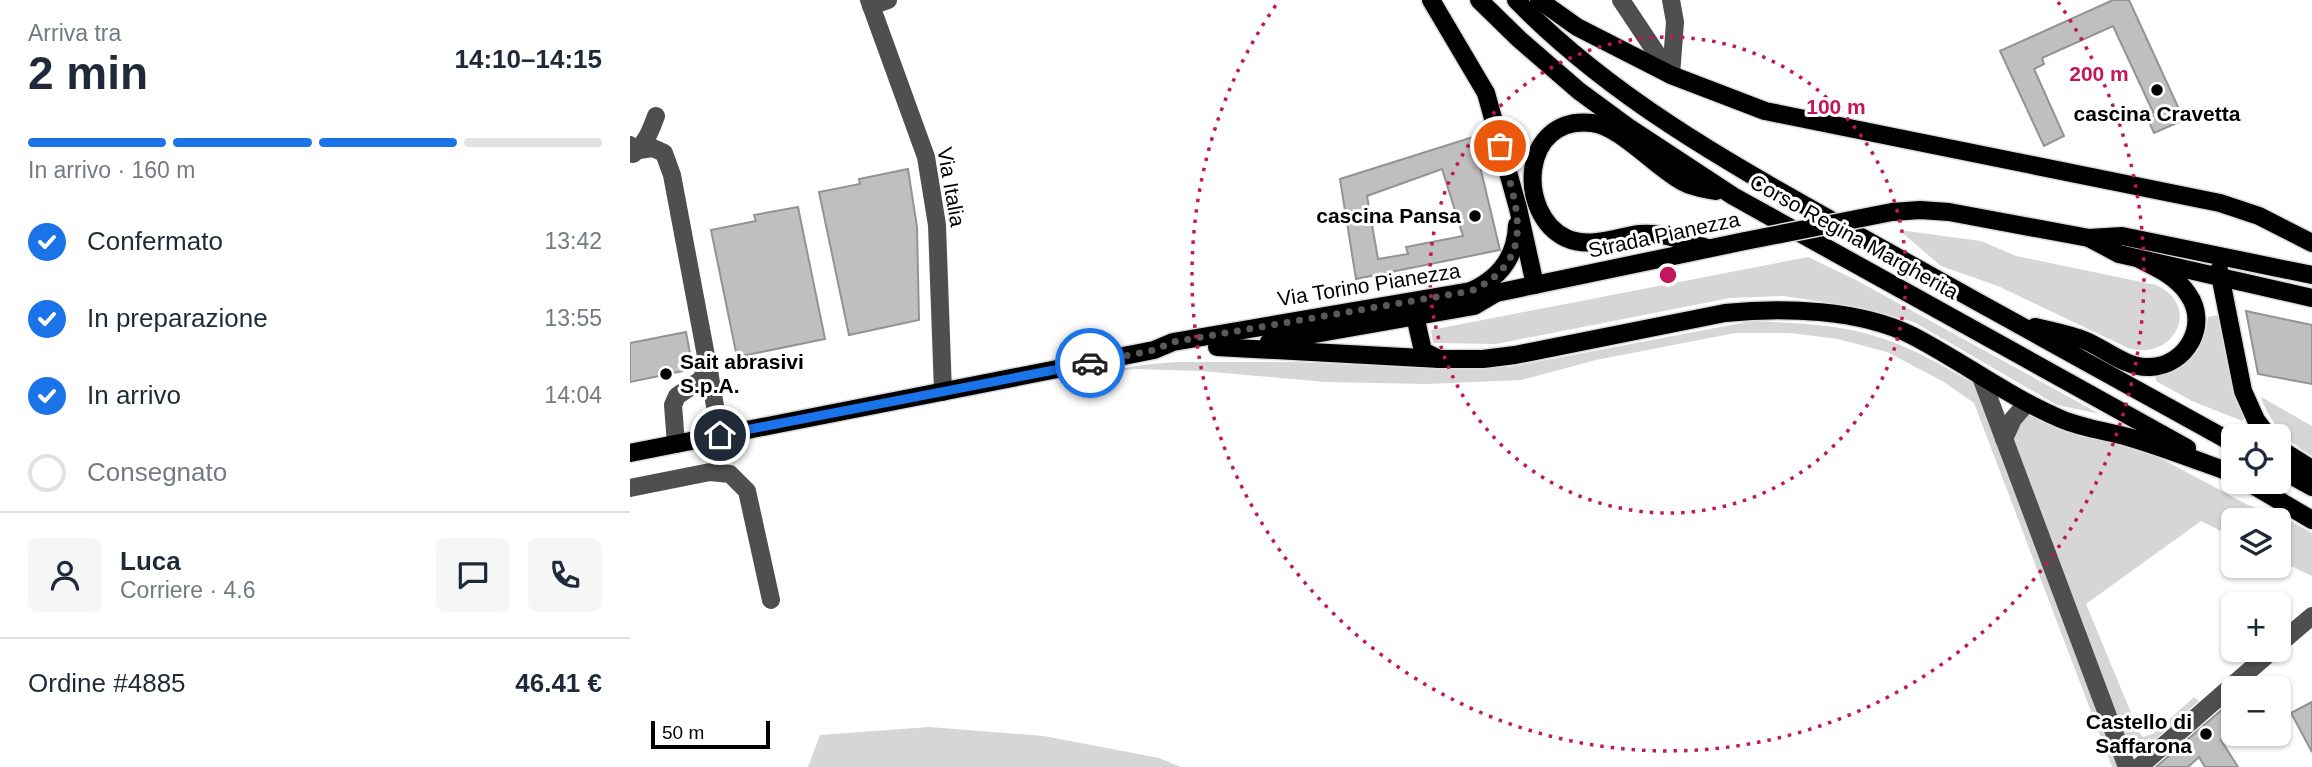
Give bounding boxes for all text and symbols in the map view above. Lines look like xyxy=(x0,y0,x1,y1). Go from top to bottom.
text: Arriva tra xyxy=(28,20,121,46)
text: 14:10–14:15 xyxy=(455,44,602,74)
text: 2 min xyxy=(28,47,148,99)
text: 200 m xyxy=(2069,62,2129,85)
marker: cascina Cravetta xyxy=(2149,82,2165,98)
text: 100 m xyxy=(1806,95,1866,118)
place label: cascina Cravetta xyxy=(2074,102,2241,125)
pin xyxy=(1470,116,1530,176)
icon: bag xyxy=(1481,127,1519,165)
street label: Via Italia xyxy=(933,145,970,229)
text: In arrivo · 160 m xyxy=(28,157,195,183)
street label: Corso Regina Margherita xyxy=(1746,170,1963,304)
place label: cascina Pansa xyxy=(1316,204,1461,227)
street label: Strada Pianezza xyxy=(1586,207,1742,262)
marker: cascina Pansa xyxy=(1467,208,1483,224)
icon: check xyxy=(28,223,66,261)
text: Confermato xyxy=(87,226,223,256)
text: 13:42 xyxy=(544,228,602,254)
street label: Via Torino Pianezza xyxy=(1276,259,1462,310)
centre of rings xyxy=(1656,263,1680,287)
icon: check xyxy=(28,300,66,338)
text: In preparazione xyxy=(87,303,268,333)
text: 13:55 xyxy=(544,305,602,331)
courier xyxy=(1055,328,1125,398)
icon: car xyxy=(1071,344,1109,382)
place label: Sait abrasivi S.p.A. xyxy=(680,350,804,397)
marker: Sait abrasivi S.p.A. xyxy=(658,366,674,382)
icon: check xyxy=(28,377,66,415)
text: In arrivo xyxy=(87,380,181,410)
text: 14:04 xyxy=(544,382,602,408)
pin xyxy=(690,405,750,465)
icon: home xyxy=(701,416,739,454)
map controls xyxy=(2221,424,2291,746)
button: locate xyxy=(2221,424,2291,494)
text: Consegnato xyxy=(87,457,227,487)
button: layers xyxy=(2221,508,2291,578)
button: person xyxy=(28,538,102,612)
button: chat xyxy=(436,538,510,612)
button: phone xyxy=(528,538,602,612)
text: Luca xyxy=(120,546,181,576)
text: Corriere · 4.6 xyxy=(120,577,255,603)
button: + xyxy=(2221,592,2291,662)
text: Ordine #4885 xyxy=(28,668,186,698)
text: 46.41 € xyxy=(515,668,602,698)
button: − xyxy=(2221,676,2291,746)
place label: Castello di Saffarona xyxy=(2086,710,2192,757)
scale bar xyxy=(651,718,770,750)
text: 50 m xyxy=(662,722,704,743)
marker: Castello di Saffarona xyxy=(2198,726,2214,742)

